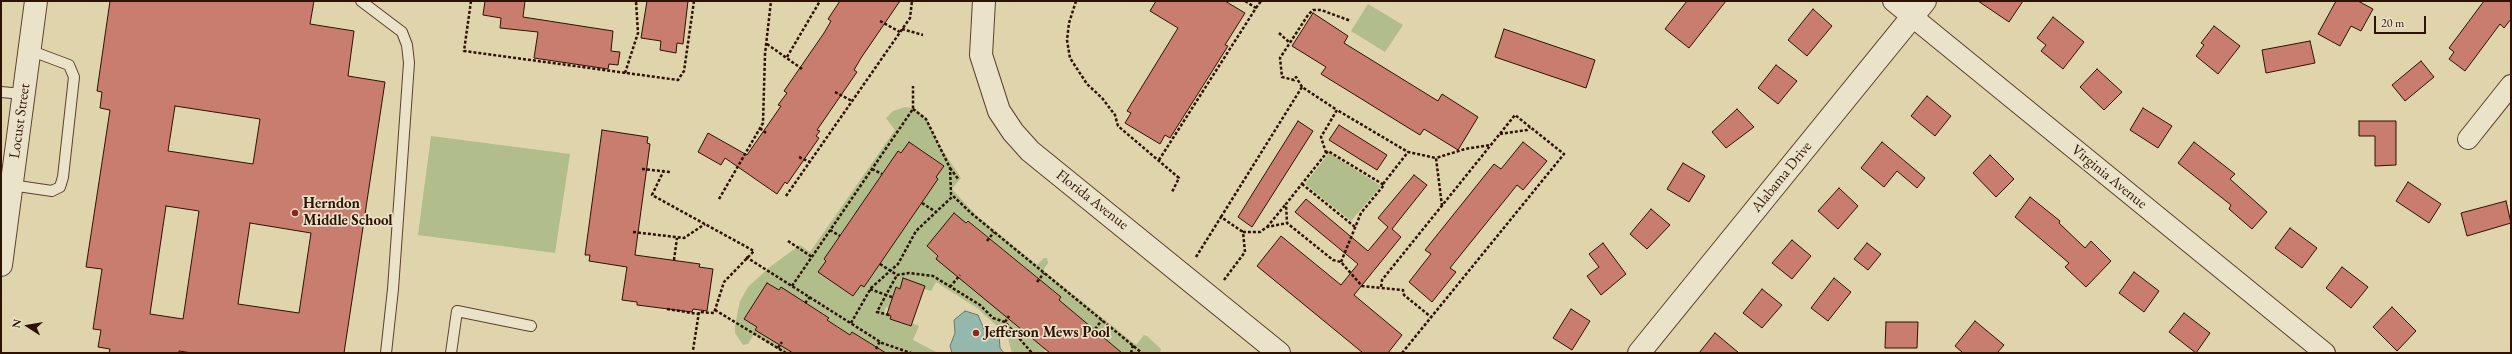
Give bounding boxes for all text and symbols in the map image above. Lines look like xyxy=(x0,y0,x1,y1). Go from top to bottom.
scale bar xyxy=(2376,8,2428,34)
text: 20 m xyxy=(2381,15,2404,31)
street label: Locust Street xyxy=(6,82,34,160)
street label: Alabama Drive xyxy=(1748,138,1816,216)
street label: Virginia Avenue xyxy=(2067,141,2151,213)
street label: Florida Avenue xyxy=(1052,166,1132,234)
place label: Herndon Middle School xyxy=(303,195,393,230)
marker: Herndon Middle School xyxy=(290,208,300,218)
north arrow xyxy=(8,306,48,346)
text: N xyxy=(8,318,24,329)
place label: Jefferson Mews Pool xyxy=(984,324,1110,342)
marker: Jefferson Mews Pool xyxy=(971,328,981,338)

